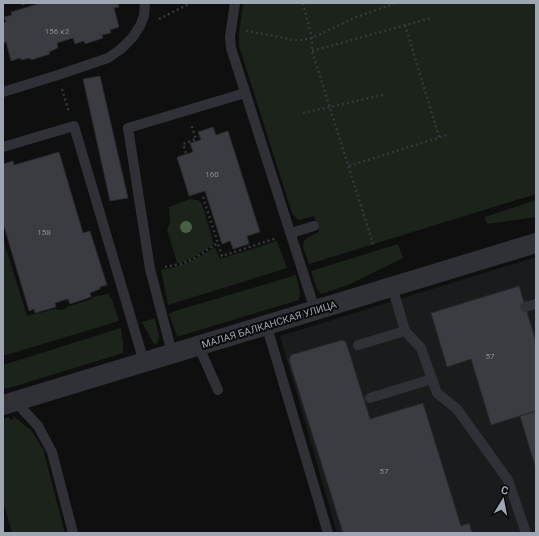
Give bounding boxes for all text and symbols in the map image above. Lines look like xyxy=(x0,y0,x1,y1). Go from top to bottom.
house number: 156 к2 xyxy=(45,27,70,36)
house number: 160 xyxy=(205,170,219,179)
house number: 158 xyxy=(37,228,51,237)
street label: МАЛАЯ БАЛКАНСКАЯ УЛИЦА xyxy=(200,299,338,350)
house number: 57 xyxy=(486,352,495,361)
house number: 57 xyxy=(380,467,389,476)
north arrow xyxy=(483,480,523,520)
text: С xyxy=(500,484,509,498)

